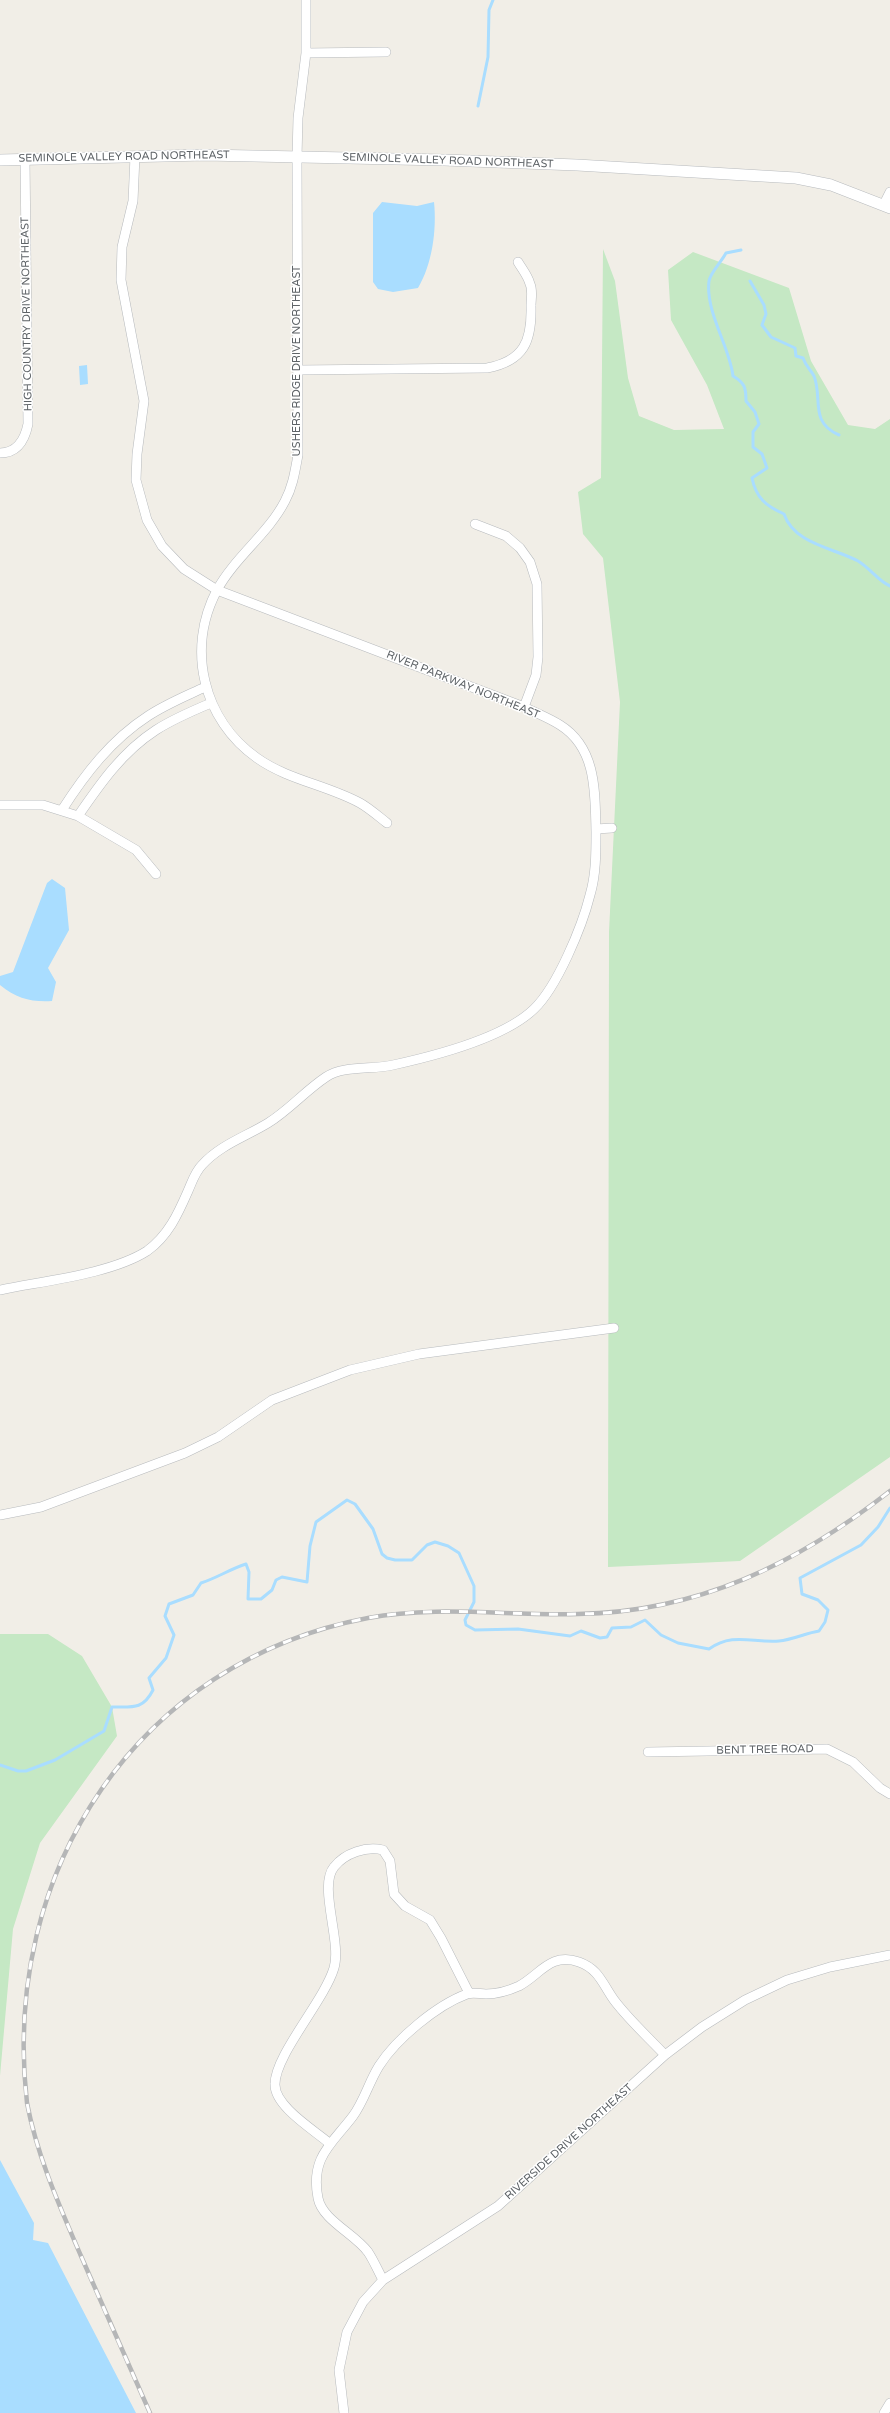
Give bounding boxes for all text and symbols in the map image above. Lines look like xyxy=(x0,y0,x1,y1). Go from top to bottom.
street label: SEMINOLE VALLEY ROAD NORTHEAST xyxy=(18,149,230,165)
street label: SEMINOLE VALLEY ROAD NORTHEAST xyxy=(342,151,554,171)
street label: HIGH COUNTRY DRIVE NORTHEAST xyxy=(19,217,35,411)
street label: USHERS RIDGE DRIVE NORTHEAST xyxy=(290,266,304,456)
street label: RIVER PARKWAY NORTHEAST xyxy=(384,648,542,722)
street label: BENT TREE ROAD xyxy=(716,1743,814,1757)
street label: RIVERSIDE DRIVE NORTHEAST xyxy=(502,2081,636,2203)

